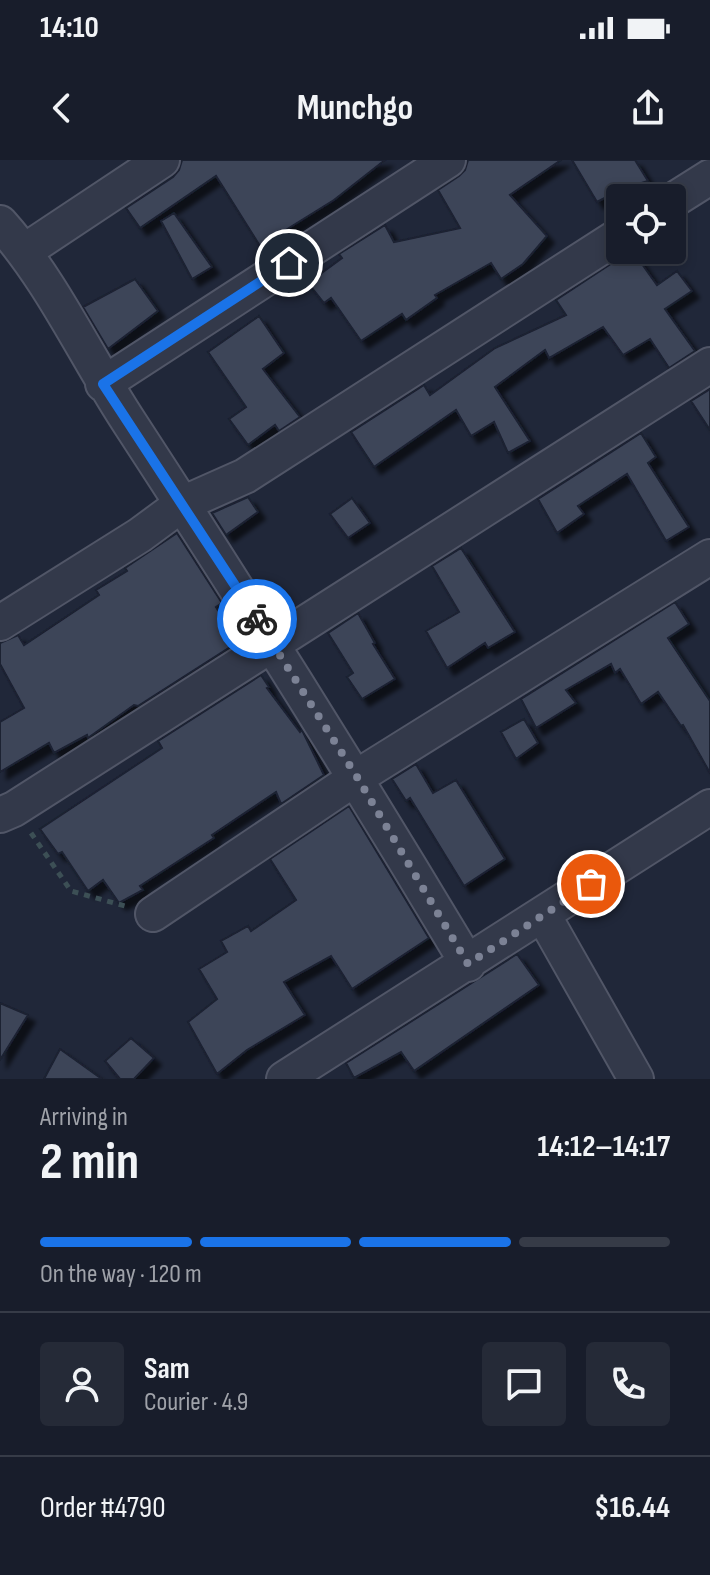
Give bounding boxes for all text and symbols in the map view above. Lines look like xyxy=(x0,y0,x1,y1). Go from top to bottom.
text: 14:10 xyxy=(40,10,99,46)
icon: back xyxy=(40,86,84,130)
icon: share xyxy=(626,86,670,130)
text: Munchgo xyxy=(297,87,413,130)
map controls xyxy=(606,184,686,264)
button: locate xyxy=(606,184,686,264)
pin xyxy=(255,229,323,297)
icon: home xyxy=(267,241,311,285)
courier xyxy=(217,579,297,659)
icon: bike xyxy=(235,597,279,641)
pin xyxy=(557,850,625,918)
icon: bag xyxy=(569,862,613,906)
text: Arriving in xyxy=(40,1102,128,1133)
text: 14:12–14:17 xyxy=(537,1129,670,1165)
text: 2 min xyxy=(40,1131,139,1194)
text: On the way · 120 m xyxy=(40,1259,202,1290)
button: person xyxy=(40,1342,124,1426)
button: chat xyxy=(482,1342,566,1426)
button: phone xyxy=(586,1342,670,1426)
text: Sam xyxy=(144,1351,190,1387)
text: Courier · 4.9 xyxy=(144,1387,248,1418)
text: Order #4790 xyxy=(40,1490,166,1526)
text: $16.44 xyxy=(594,1490,670,1526)

